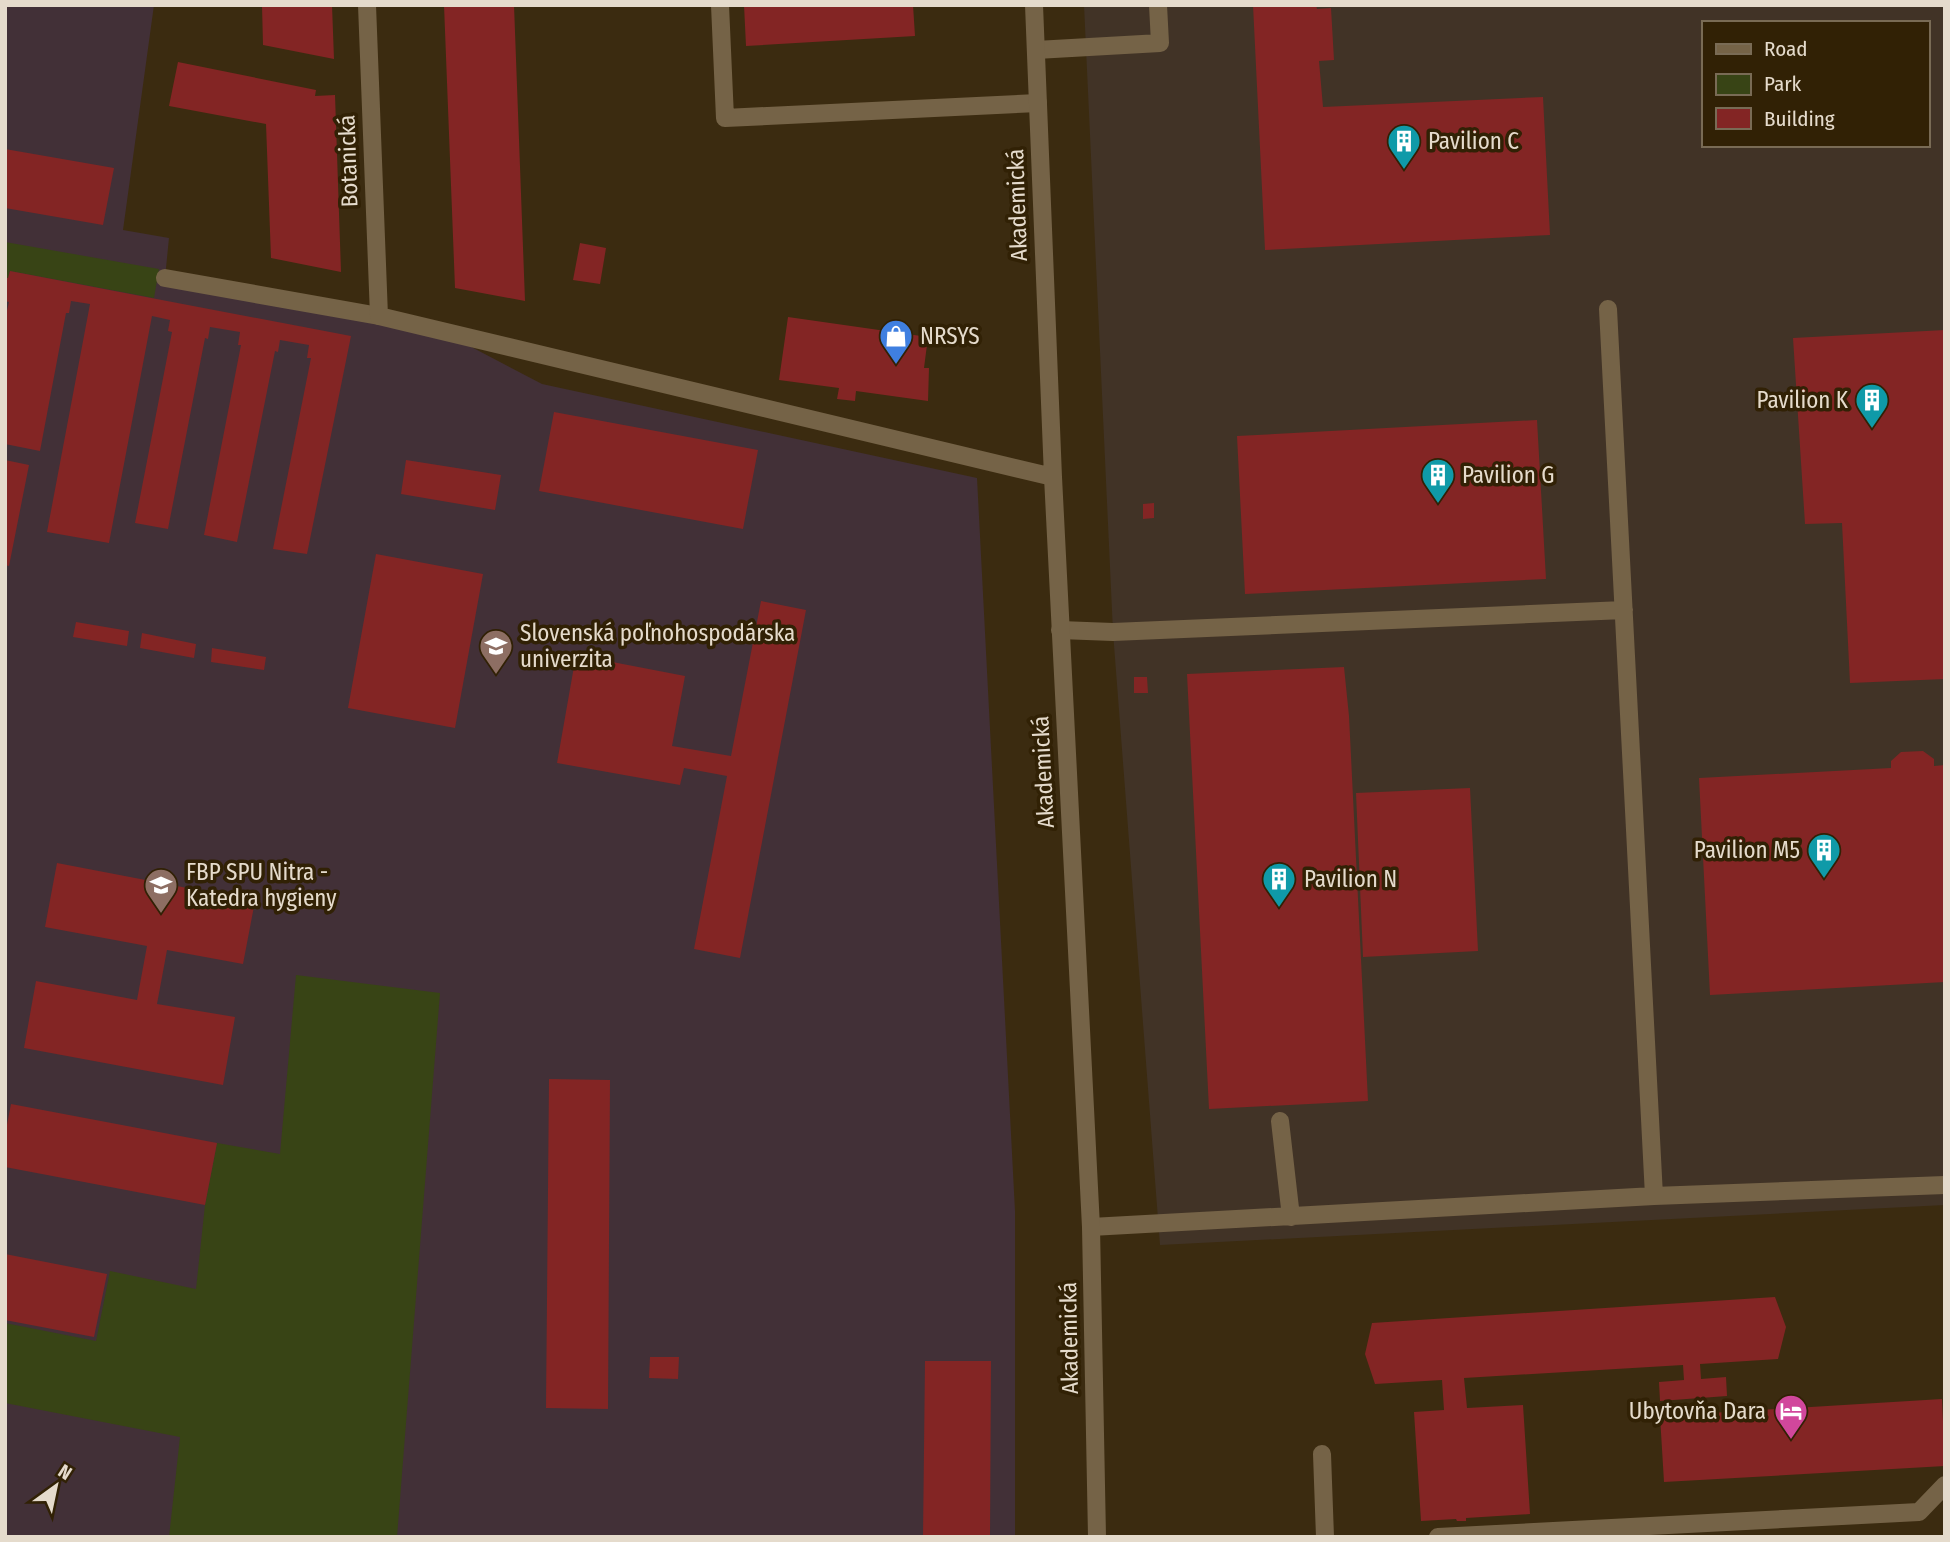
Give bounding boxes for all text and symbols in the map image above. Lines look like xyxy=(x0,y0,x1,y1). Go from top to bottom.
legend xyxy=(1702,21,1929,147)
text: Road xyxy=(1764,36,1808,62)
text: Park xyxy=(1764,71,1802,97)
text: Building xyxy=(1764,106,1835,132)
street label: Botanická xyxy=(332,114,364,208)
building icon: Pavilion C xyxy=(1385,122,1423,171)
place label: Pavilion C xyxy=(1428,127,1519,155)
street label: Akademická xyxy=(1001,148,1033,262)
shop icon: NRSYS xyxy=(877,317,915,366)
place label: NRSYS xyxy=(920,322,980,350)
building icon: Pavilion K xyxy=(1853,381,1891,430)
place label: Pavilion K xyxy=(1757,386,1849,414)
building icon: Pavilion G xyxy=(1419,456,1457,505)
place label: Pavilion G xyxy=(1462,461,1554,489)
place label: Slovenská poľnohospodárska univerzita xyxy=(520,619,795,673)
school or university icon: Slovenská poľnohospodárska univerzita xyxy=(477,627,515,676)
street label: Akademická xyxy=(1026,715,1060,829)
building icon: Pavilion M5 xyxy=(1805,831,1843,880)
place label: Pavilion M5 xyxy=(1694,836,1800,864)
place label: FBP SPU Nitra - Katedra hygieny xyxy=(186,858,337,912)
building icon: Pavilion N xyxy=(1260,860,1298,909)
place label: Pavilion N xyxy=(1304,865,1397,893)
school or university icon: FBP SPU Nitra - Katedra hygieny xyxy=(142,866,180,915)
street label: Akademická xyxy=(1054,1282,1084,1394)
hotel icon: Ubytovňa Dara xyxy=(1772,1392,1810,1441)
place label: Ubytovňa Dara xyxy=(1629,1397,1766,1425)
north arrow xyxy=(21,1451,91,1521)
text: N xyxy=(54,1459,76,1485)

